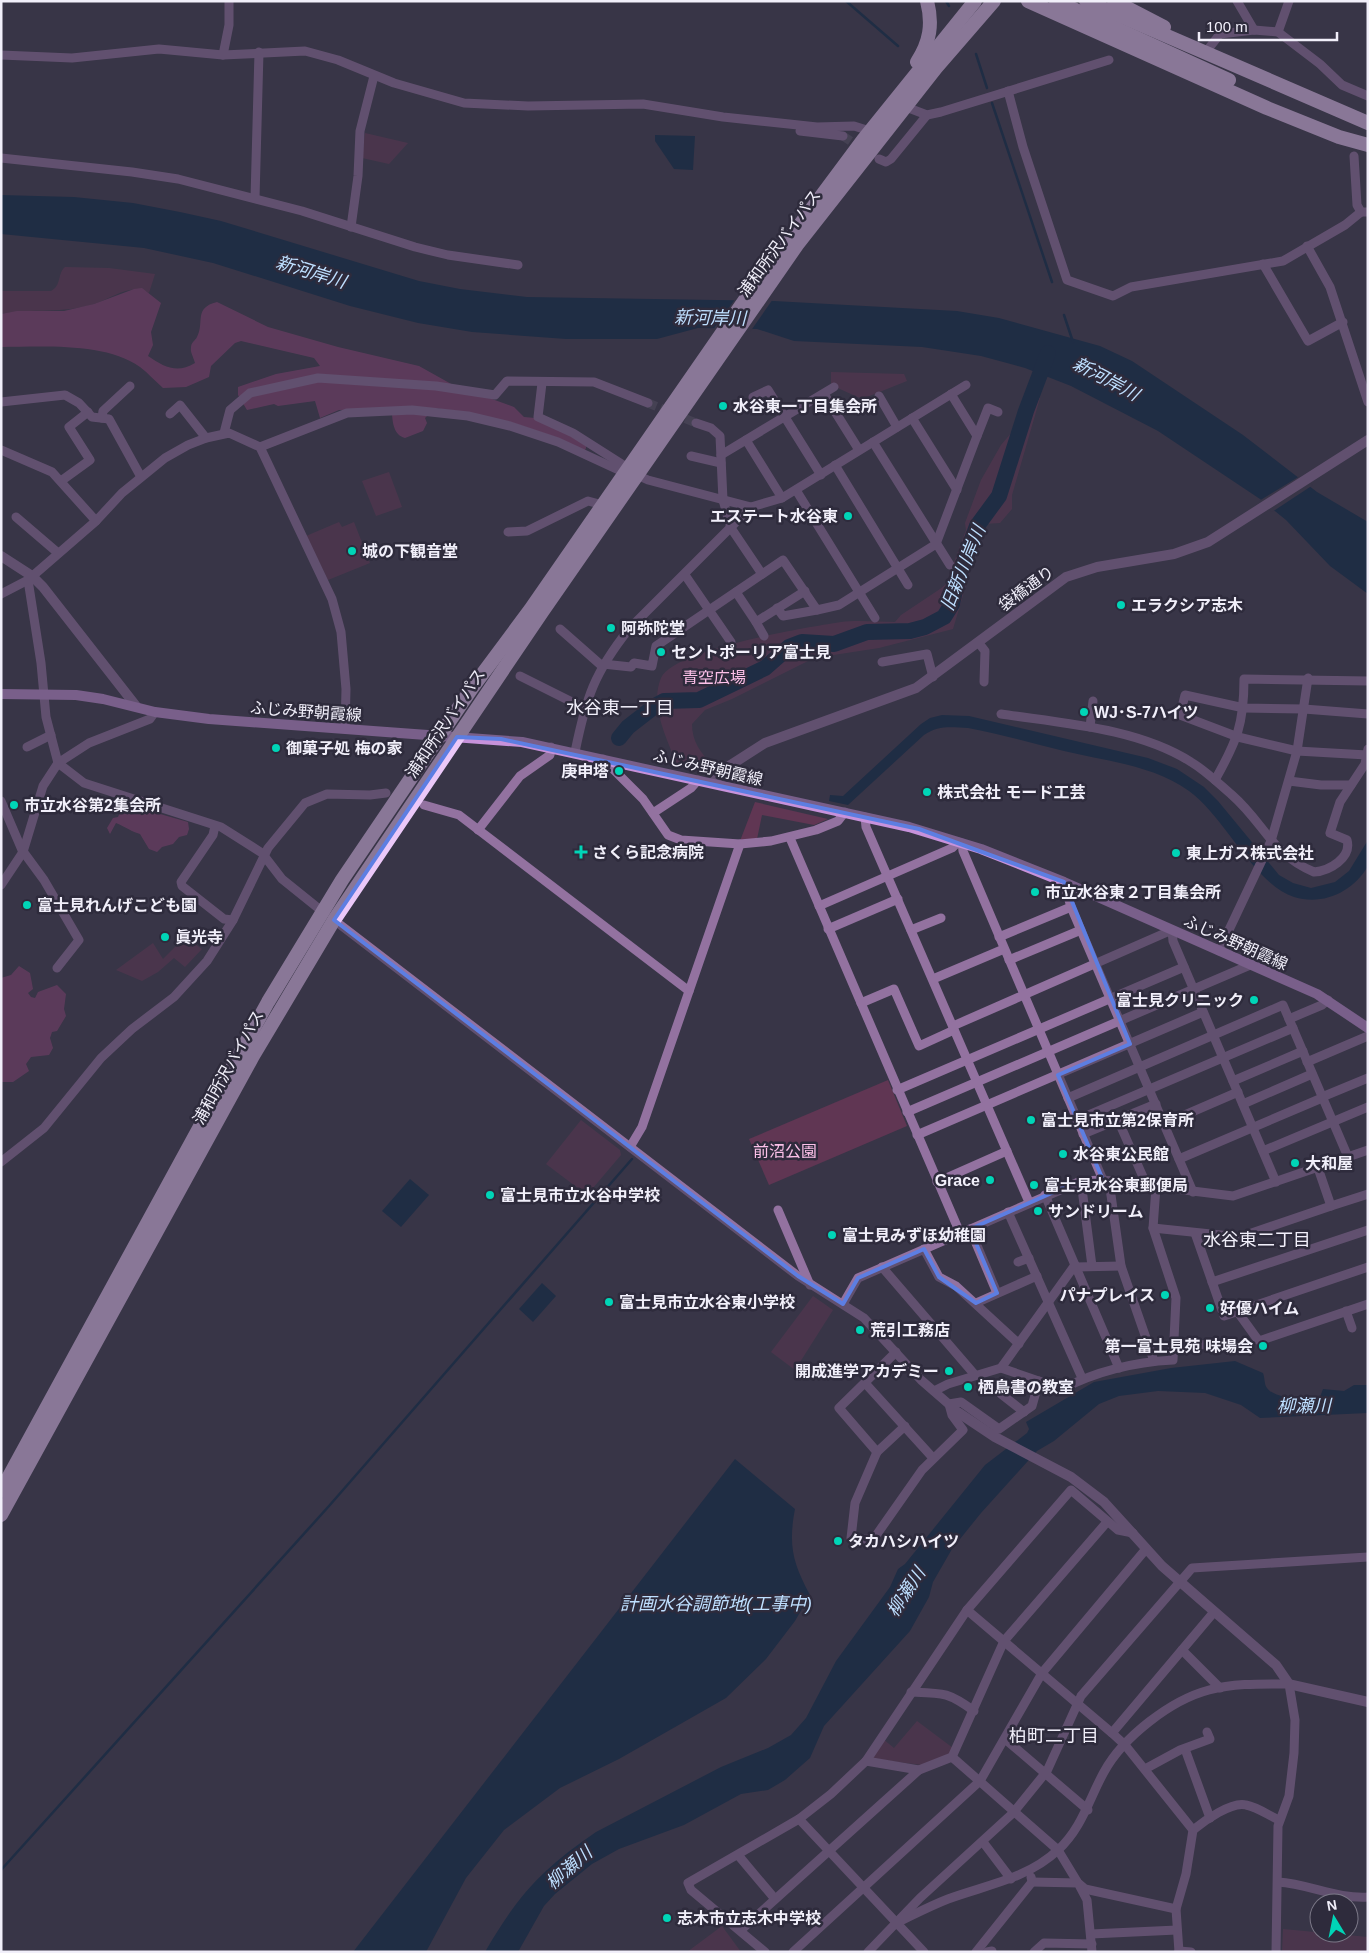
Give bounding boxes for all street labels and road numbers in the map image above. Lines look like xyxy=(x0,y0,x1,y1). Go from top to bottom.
street label: 浦和所沢バイパス xyxy=(735,187,824,300)
street label: 袋橋通り xyxy=(995,563,1057,614)
street label: 浦和所沢バイパス xyxy=(403,666,488,781)
street label: ふじみ野朝霞線 xyxy=(250,699,362,724)
street label: ふじみ野朝霞線 xyxy=(651,747,764,788)
street label: ふじみ野朝霞線 xyxy=(1181,912,1290,973)
street label: 浦和所沢バイパス xyxy=(190,1007,267,1127)

